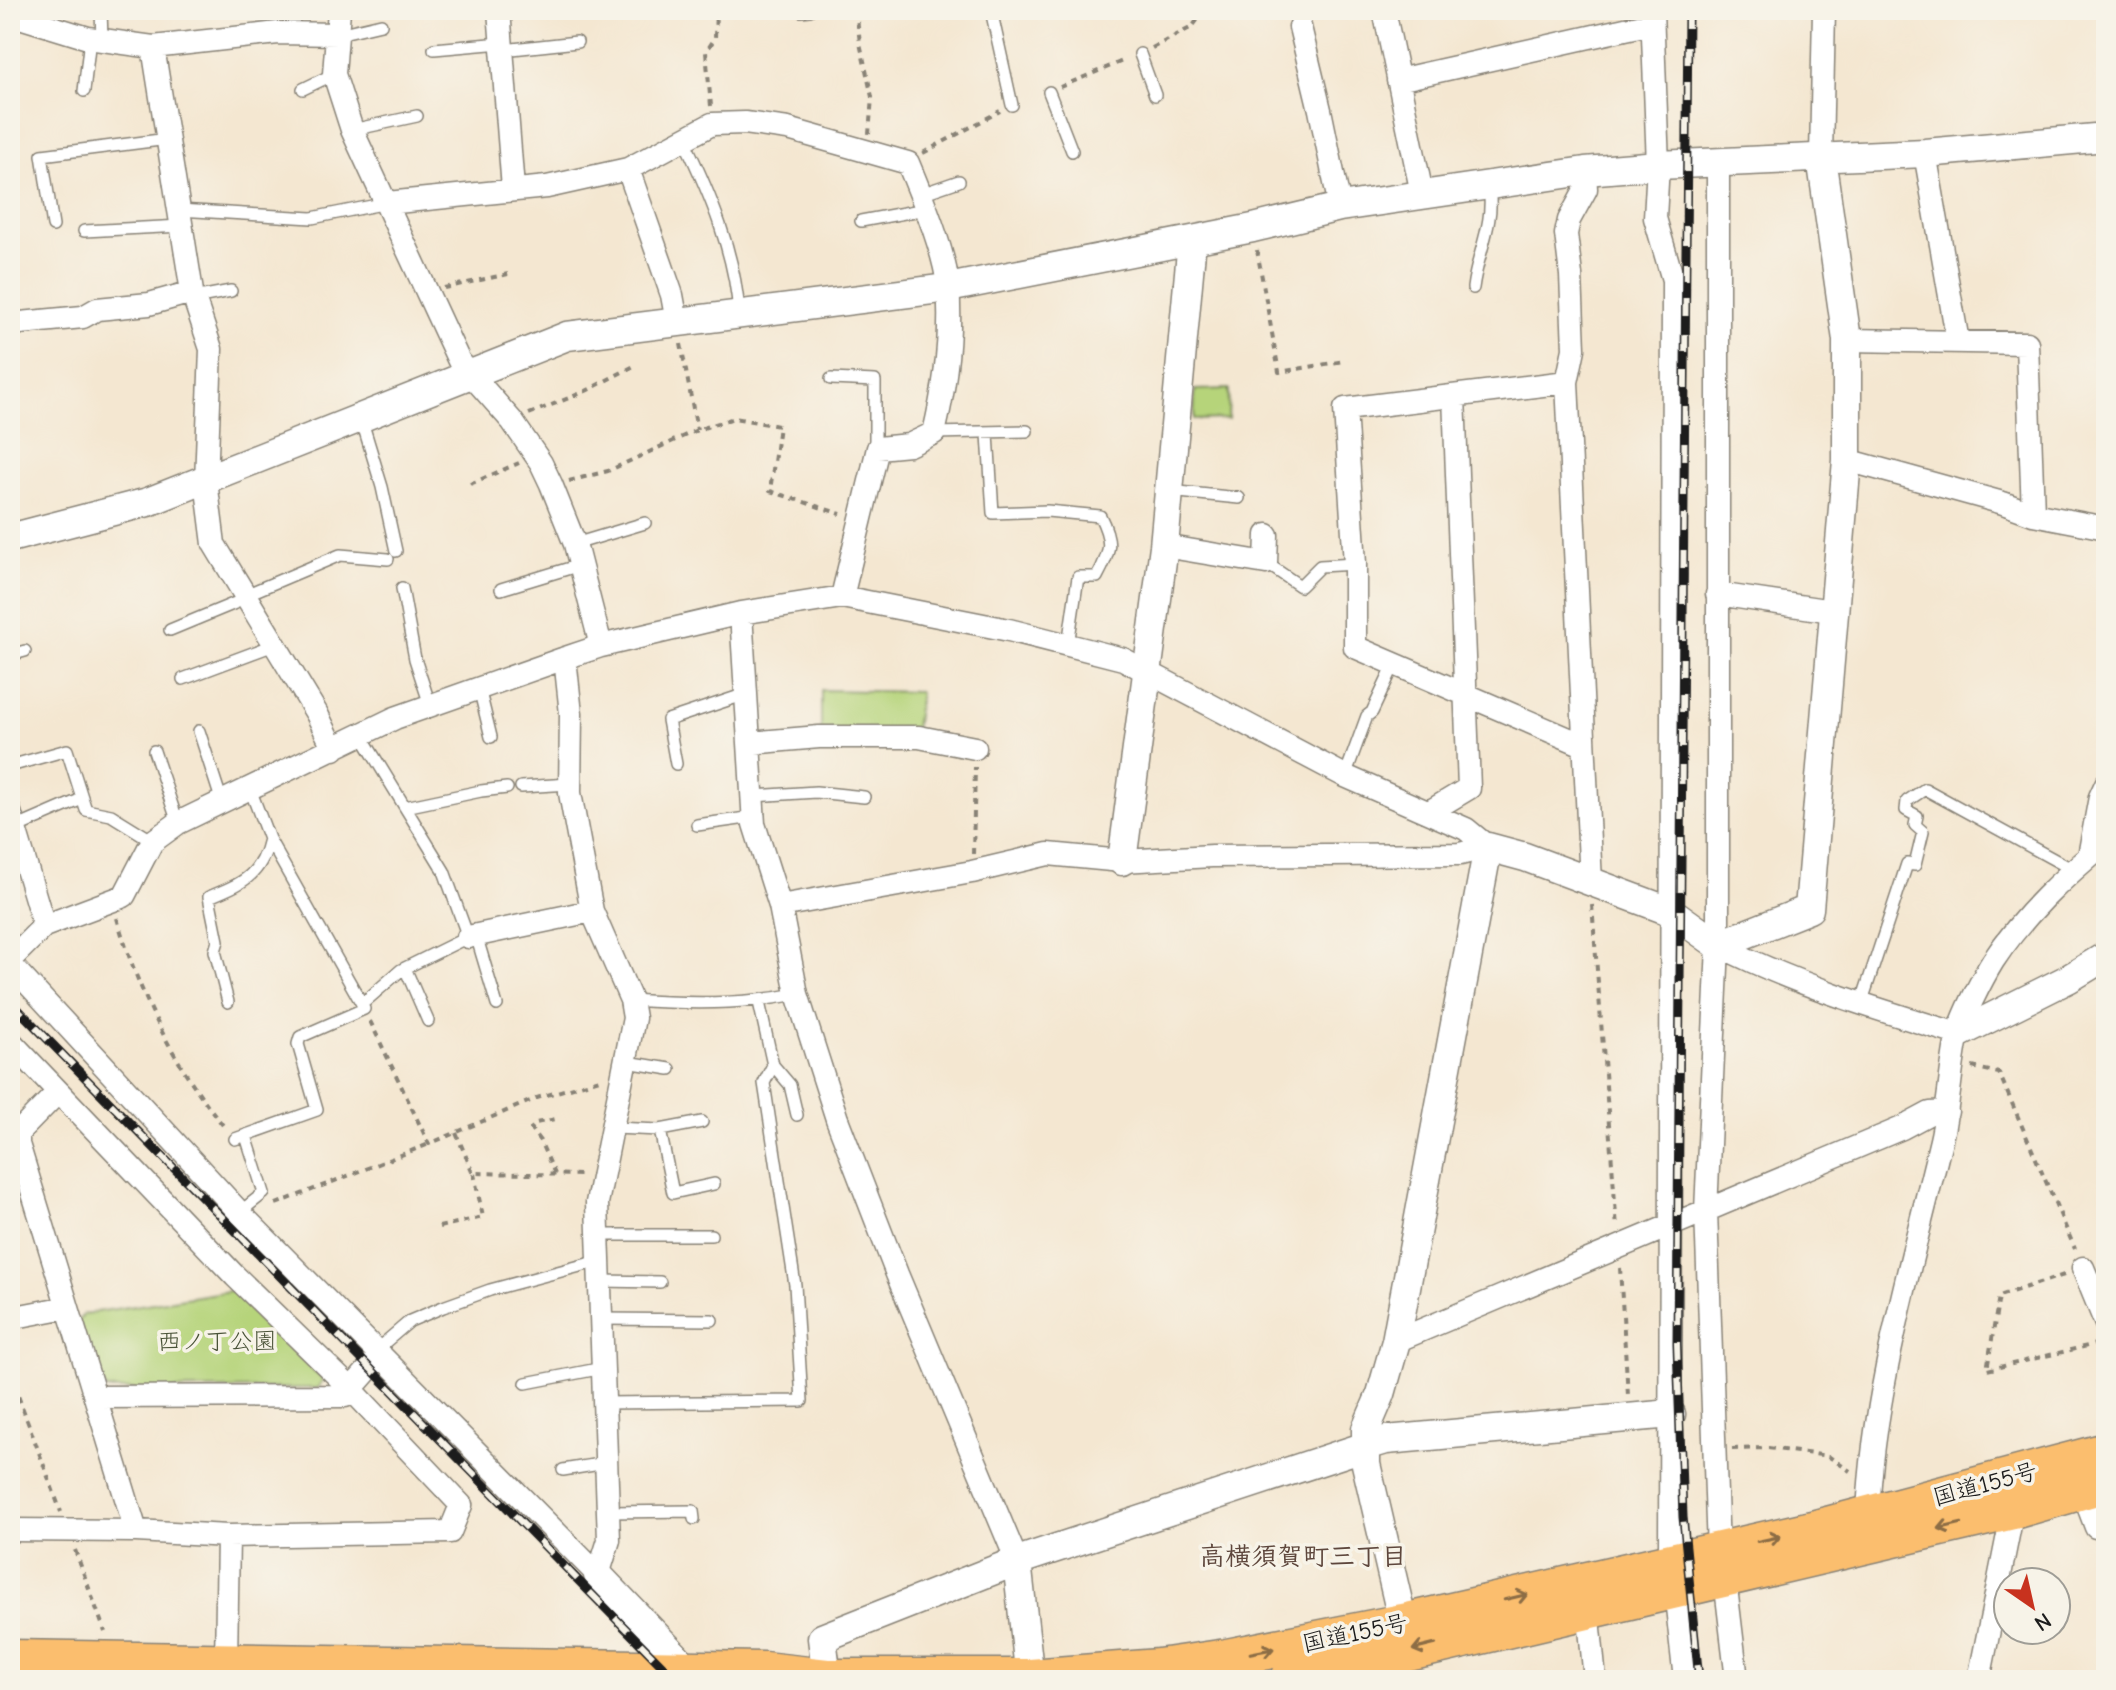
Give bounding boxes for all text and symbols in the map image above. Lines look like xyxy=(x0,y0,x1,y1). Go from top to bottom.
park label: 西ノ丁公園 xyxy=(157,1327,277,1355)
street label: 国道155号 xyxy=(1929,1457,2041,1511)
one-way arrow xyxy=(1937,1519,1963,1534)
one-way arrow xyxy=(1756,1531,1782,1546)
district label: 高横須賀町三丁目 xyxy=(1199,1542,1407,1572)
north arrow xyxy=(1992,1566,2072,1646)
one-way arrow xyxy=(1503,1589,1528,1604)
text: N xyxy=(2029,1607,2056,1637)
street label: 国道155号 xyxy=(1299,1608,1411,1658)
one-way arrow xyxy=(1411,1641,1437,1656)
one-way arrow xyxy=(1248,1643,1274,1658)

